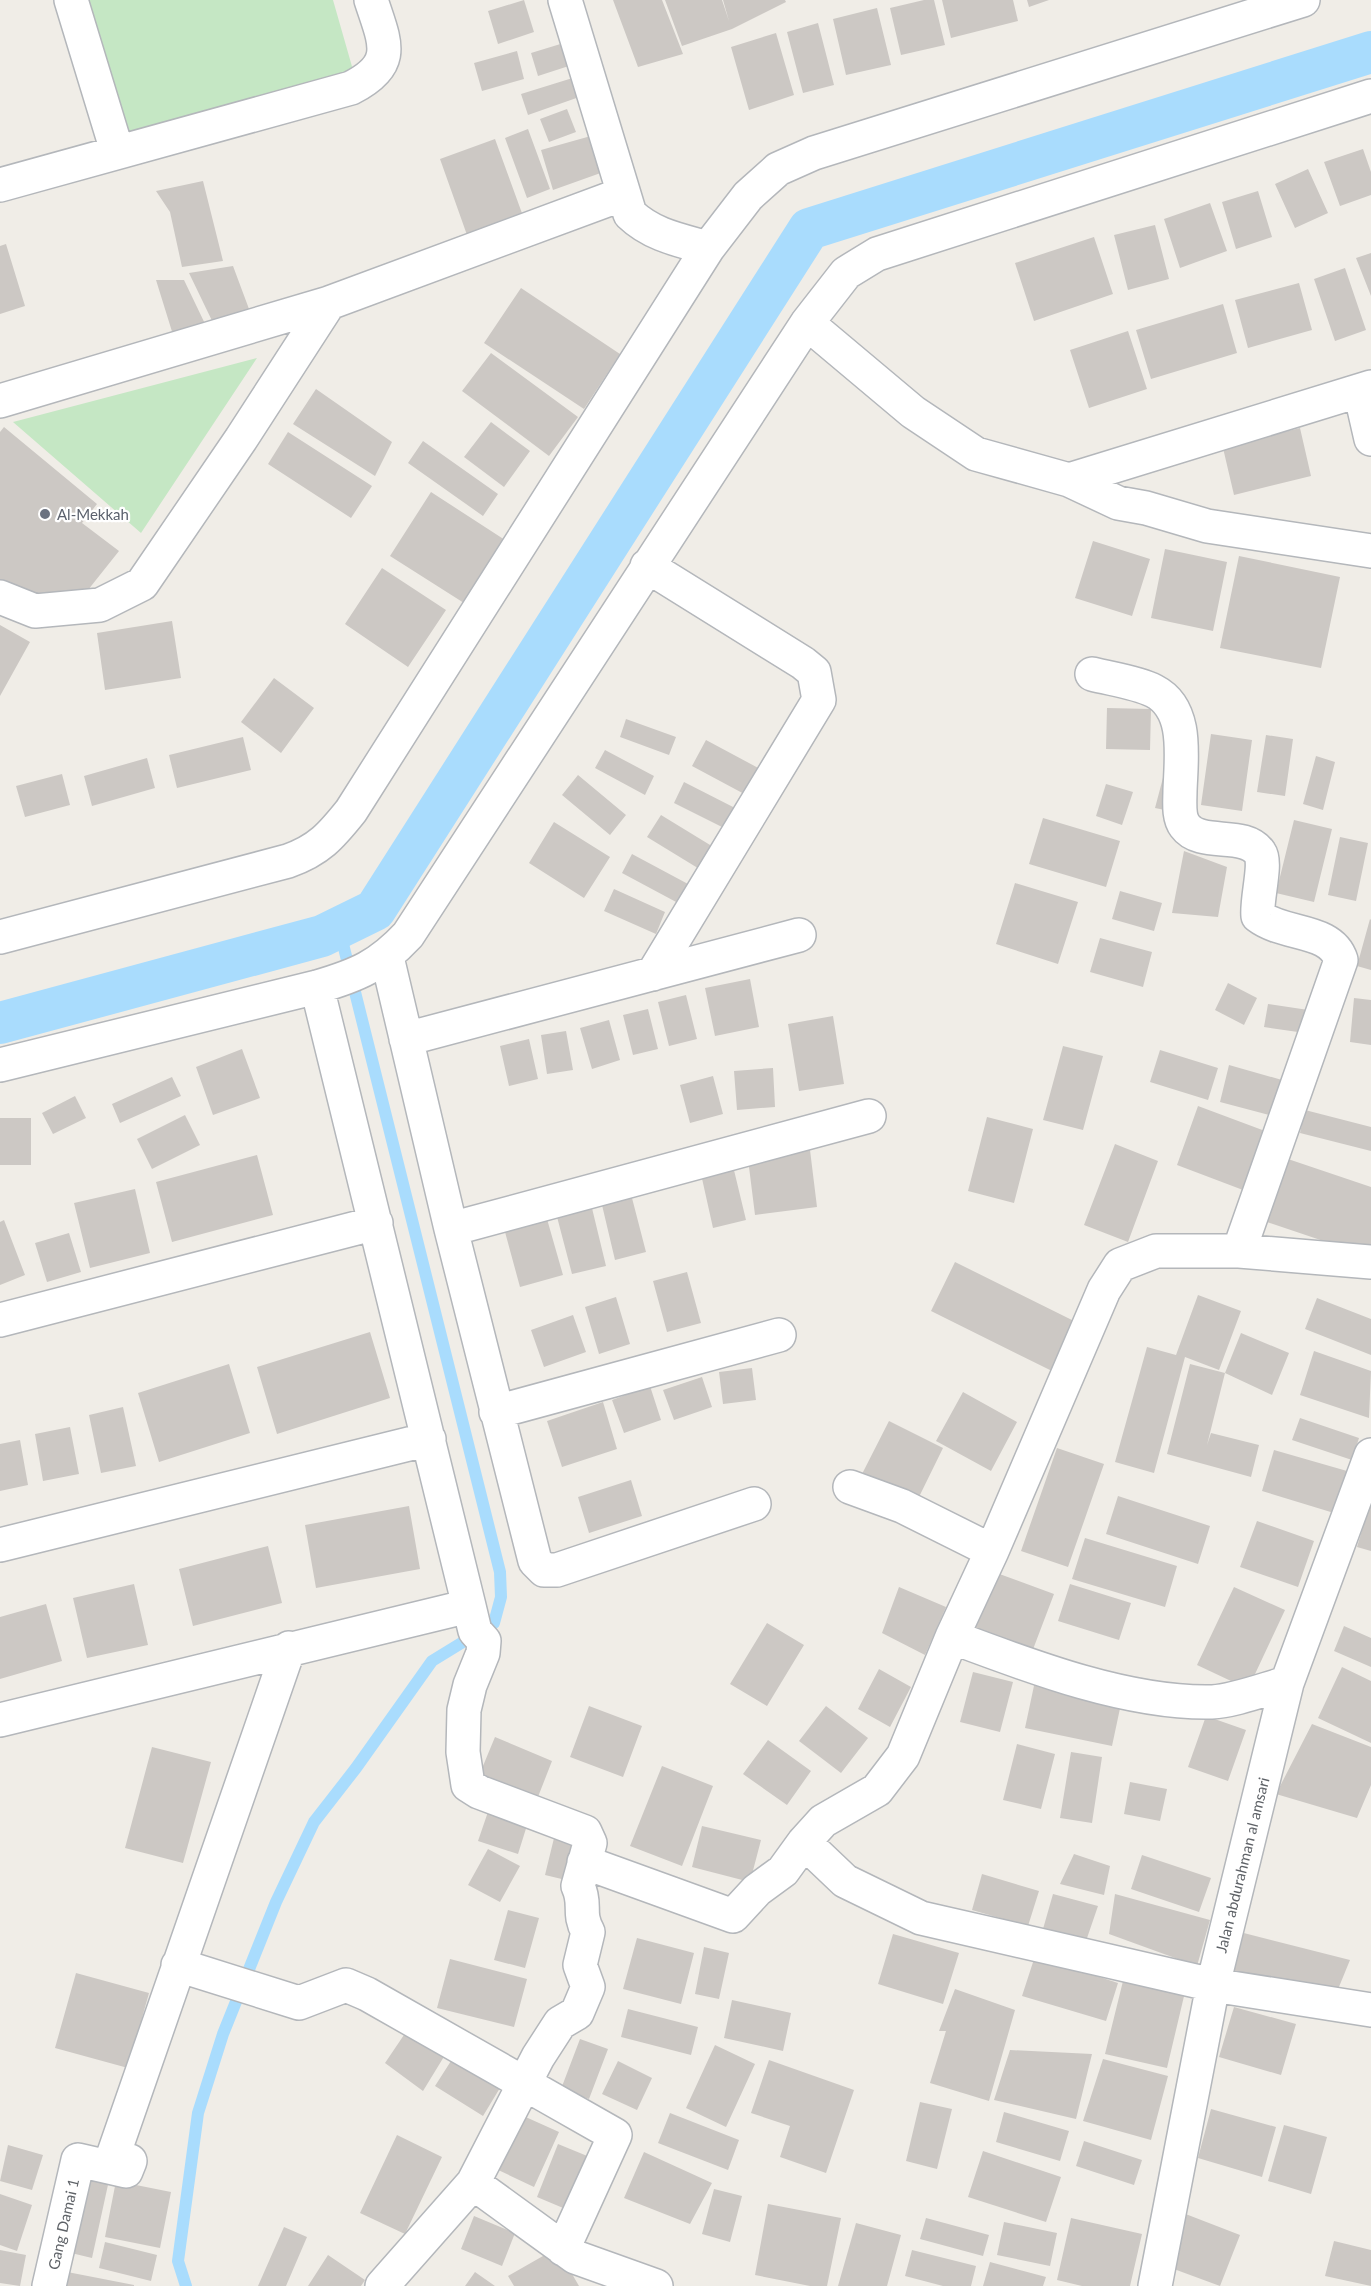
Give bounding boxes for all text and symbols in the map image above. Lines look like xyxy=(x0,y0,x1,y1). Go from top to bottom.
place label: Al-Mekkah xyxy=(57,505,129,523)
marker: Al-Mekkah xyxy=(38,507,52,521)
street label: Jalan abdurahman al amsari xyxy=(1211,1775,1273,1955)
street label: Gang Damai 1 xyxy=(44,2177,82,2271)

